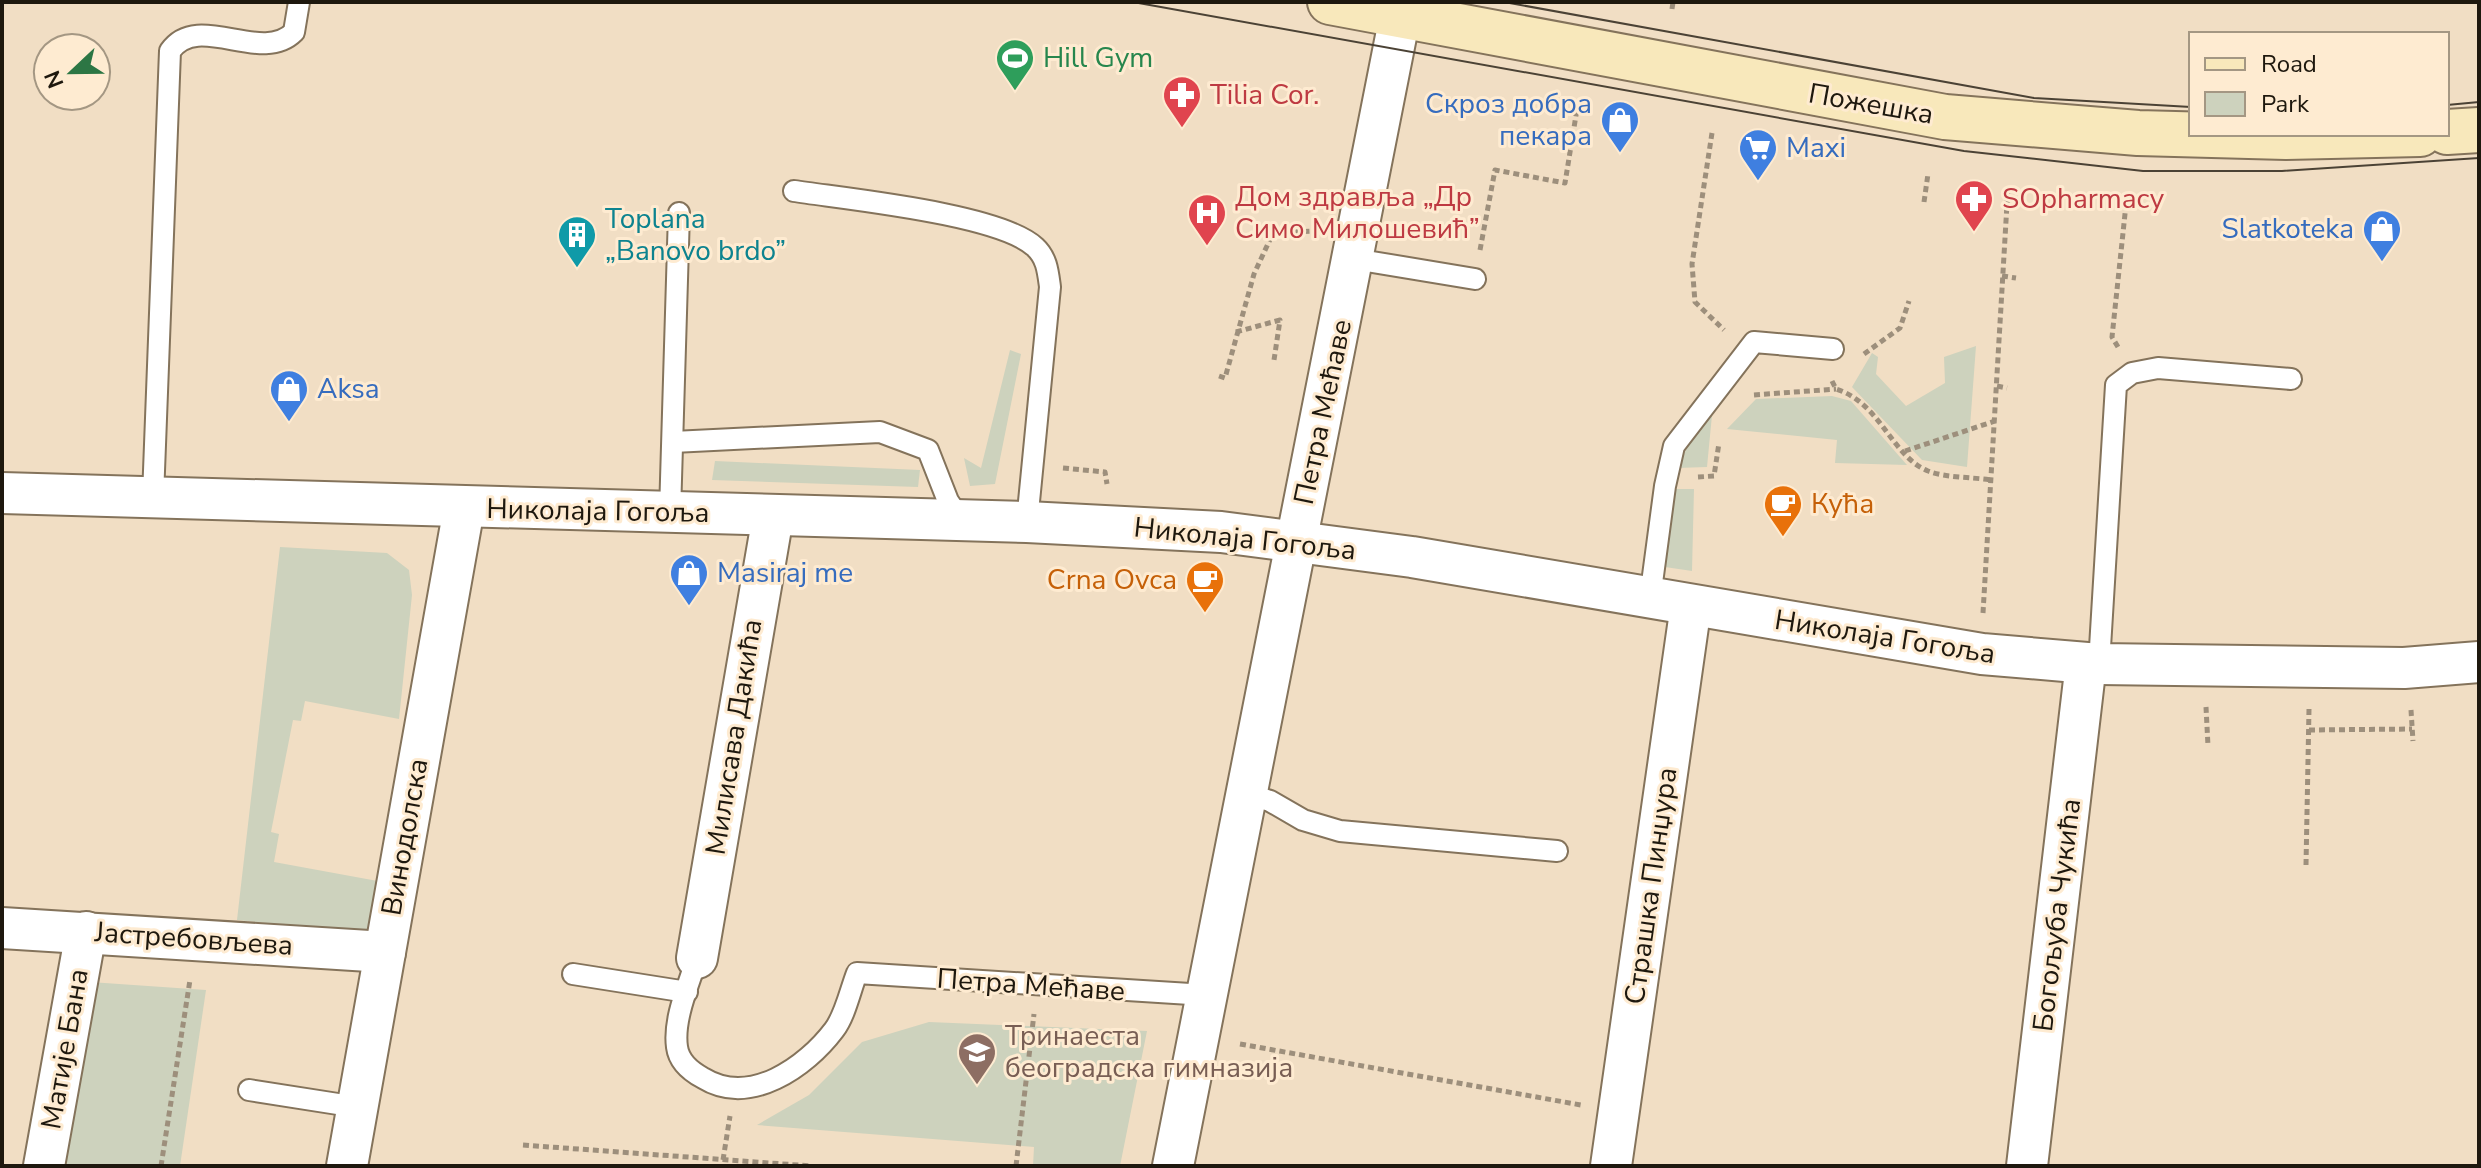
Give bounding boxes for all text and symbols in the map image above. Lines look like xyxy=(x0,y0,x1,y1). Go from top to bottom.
north arrow xyxy=(32,32,112,112)
legend xyxy=(2189,32,2449,136)
sports icon: Hill Gym xyxy=(994,37,1036,92)
place label: Hill Gym xyxy=(1043,39,1153,77)
text: Road xyxy=(2261,48,2317,80)
text: N xyxy=(37,66,71,92)
pharmacy icon: Tilia Cor. xyxy=(1161,74,1203,129)
street label: Пожешка xyxy=(1805,74,1937,134)
place label: Tilia Cor. xyxy=(1210,76,1319,114)
place label: Скроз добра пекара xyxy=(1425,85,1592,155)
text: Park xyxy=(2261,88,2310,120)
shop icon: Скроз добра пекара xyxy=(1599,99,1641,154)
supermarket icon: Maxi xyxy=(1737,127,1779,182)
place label: Maxi xyxy=(1786,129,1846,167)
place label: Дом здравља „Др Симо Милошевић” xyxy=(1235,178,1480,248)
pharmacy icon: SOpharmacy xyxy=(1953,178,1995,233)
place label: SOpharmacy xyxy=(2002,180,2165,218)
hospital icon: Дом здравља „Др Симо Милошевић” xyxy=(1186,192,1228,247)
place label: Toplana „Banovo brdo” xyxy=(605,200,786,270)
shop icon: Slatkoteka xyxy=(2361,208,2403,263)
place label: Slatkoteka xyxy=(2222,210,2354,248)
building icon: Toplana „Banovo brdo” xyxy=(556,214,598,269)
street label: Петра Мећаве xyxy=(1285,316,1361,508)
shop icon: Aksa xyxy=(268,368,310,423)
place label: Aksa xyxy=(317,370,379,408)
cafe icon: Кућа xyxy=(1762,483,1804,538)
place label: Кућа xyxy=(1811,485,1874,523)
street label: Николаја Гогоља xyxy=(486,490,710,532)
street label: Николаја Гогоља xyxy=(1132,508,1358,570)
shop icon: Masiraj me xyxy=(668,552,710,607)
place label: Masiraj me xyxy=(717,554,853,592)
cafe icon: Crna Ovca xyxy=(1184,559,1226,614)
place label: Crna Ovca xyxy=(1047,561,1177,599)
street label: Николаја Гогоља xyxy=(1772,601,1998,673)
street label: Милисава Дакића xyxy=(697,617,771,857)
street label: Винодолска xyxy=(372,755,438,919)
street label: Страшка Пинџура xyxy=(1616,765,1686,1007)
street label: Богољуба Чукића xyxy=(2024,796,2090,1034)
street label: Јастребовљева xyxy=(93,913,294,965)
street label: Петра Мећаве xyxy=(936,959,1126,1011)
street label: Матије Бана xyxy=(32,966,98,1132)
place label: Тринаеста београдска гимназија xyxy=(1005,1017,1293,1087)
school or university icon: Тринаеста београдска гимназија xyxy=(956,1031,998,1086)

